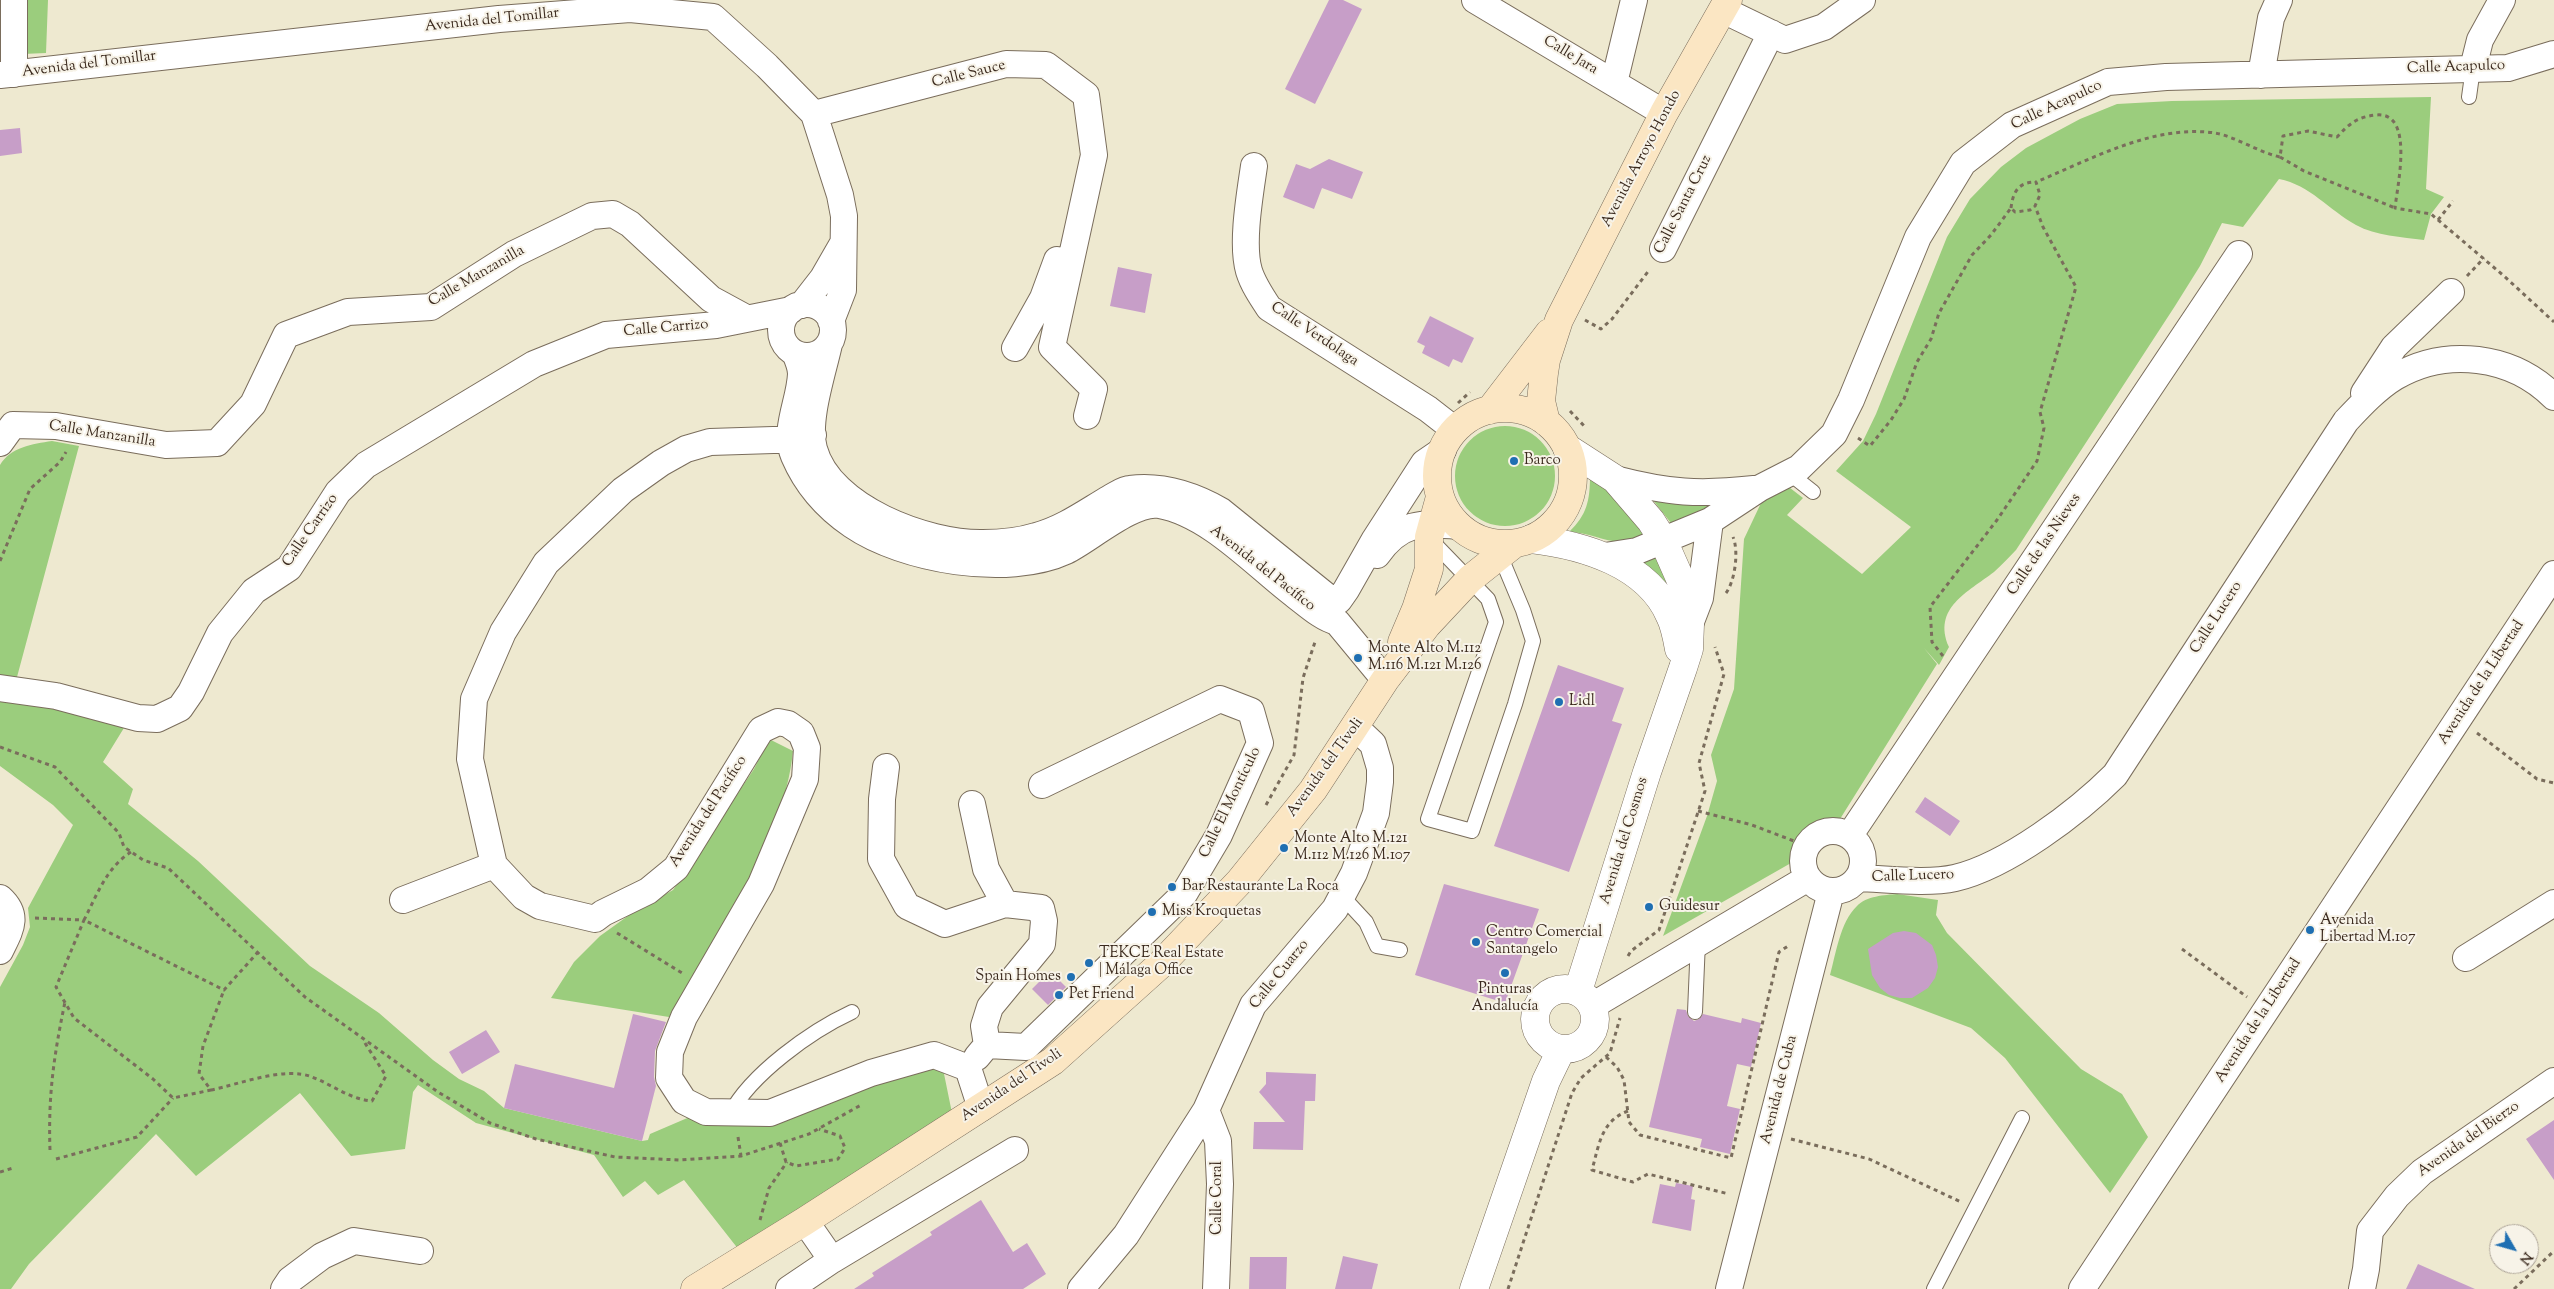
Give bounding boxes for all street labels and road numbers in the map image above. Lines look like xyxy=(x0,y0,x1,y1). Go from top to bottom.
street label: Avenida del Tomillar xyxy=(424,5,560,37)
street label: Calle Jara xyxy=(1539,33,1601,79)
street label: Avenida del Tomillar xyxy=(21,48,157,82)
street label: Calle Sauce xyxy=(930,57,1008,93)
street label: Calle Acapulco xyxy=(2407,57,2505,79)
street label: Calle Acapulco xyxy=(2009,77,2105,135)
street label: Avenida Arroyo Hondo xyxy=(1598,88,1686,230)
street label: Calle Santa Cruz xyxy=(1651,152,1717,258)
street label: Calle Manzanilla xyxy=(426,242,528,312)
street label: Calle Verdolaga xyxy=(1267,299,1361,371)
street label: Calle Carrizo xyxy=(623,316,709,342)
street label: Calle Manzanilla xyxy=(47,418,157,452)
street label: Calle Carrizo xyxy=(279,491,343,571)
street label: Calle de las Nieves xyxy=(2004,491,2086,599)
street label: Avenida del Pacífico xyxy=(1206,522,1318,616)
street label: Calle Lucero xyxy=(2187,579,2247,657)
street label: Avenida de la Libertad xyxy=(2435,618,2529,748)
street label: Avenida del Tívoli xyxy=(1284,715,1368,821)
street label: Calle El Montículo xyxy=(1196,745,1266,861)
street label: Avenida del Pacífico xyxy=(666,753,752,871)
street label: Avenida del Cosmos xyxy=(1597,775,1653,907)
street label: Calle Lucero xyxy=(1871,867,1955,887)
street label: Calle Cuarzo xyxy=(1247,937,1313,1013)
street label: Avenida de la Libertad xyxy=(2212,956,2306,1086)
street label: Avenida de Cuba xyxy=(1758,1034,1802,1146)
street label: Avenida del Tívoli xyxy=(958,1046,1066,1126)
street label: Avenida del Bierzo xyxy=(2415,1098,2523,1182)
street label: Calle Coral xyxy=(1209,1161,1227,1235)

